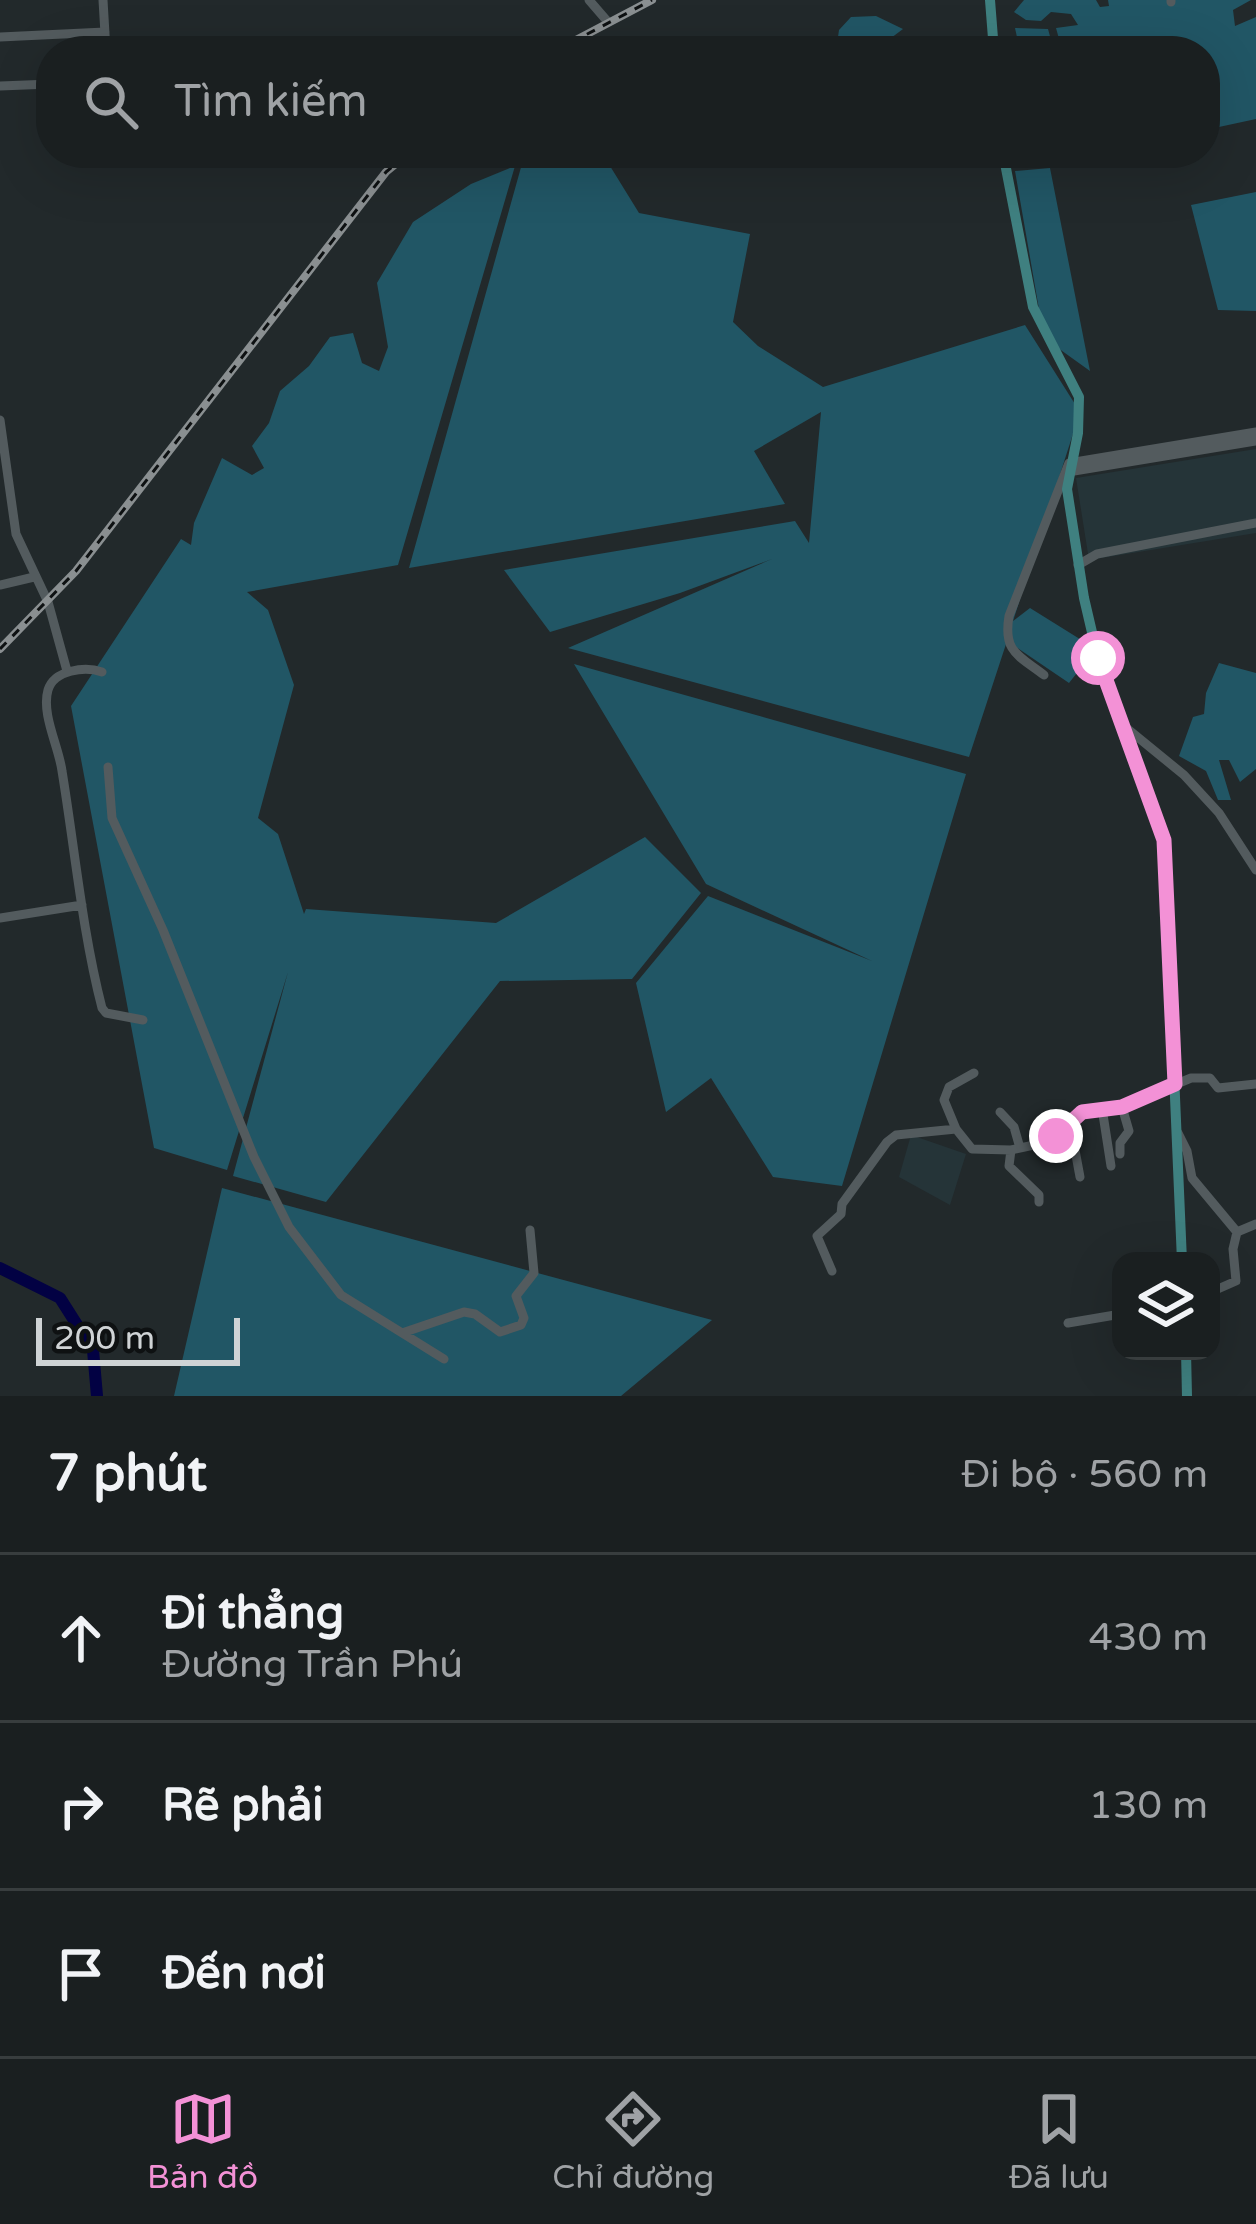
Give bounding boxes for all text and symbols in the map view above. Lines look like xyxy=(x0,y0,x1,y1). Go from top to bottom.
search box xyxy=(36,36,1220,168)
icon: search xyxy=(78,69,144,135)
text: Tìm kiếm xyxy=(174,75,368,129)
route start xyxy=(1071,631,1125,685)
route end xyxy=(1029,1109,1083,1163)
map controls xyxy=(1112,1252,1220,1360)
button: layers xyxy=(1112,1252,1220,1360)
scale bar xyxy=(36,1312,240,1365)
text: 200 m xyxy=(54,1319,155,1358)
text: 7 phút xyxy=(48,1443,207,1505)
text: Đi bộ · 560 m xyxy=(961,1451,1208,1498)
text: Đi thẳng xyxy=(162,1587,344,1641)
icon: ahead xyxy=(48,1605,114,1671)
text: 430 m xyxy=(1089,1614,1208,1661)
text: Đường Trần Phú xyxy=(162,1641,463,1688)
icon: right xyxy=(48,1773,114,1839)
text: Rẽ phải xyxy=(162,1779,324,1833)
text: 130 m xyxy=(1089,1782,1208,1829)
icon: arrive xyxy=(48,1941,114,2007)
text: Đến nơi xyxy=(162,1947,326,2001)
tab: Bản đồ xyxy=(147,2086,258,2197)
tab: Chỉ đường xyxy=(552,2086,714,2197)
tab: Đã lưu xyxy=(1008,2086,1109,2197)

